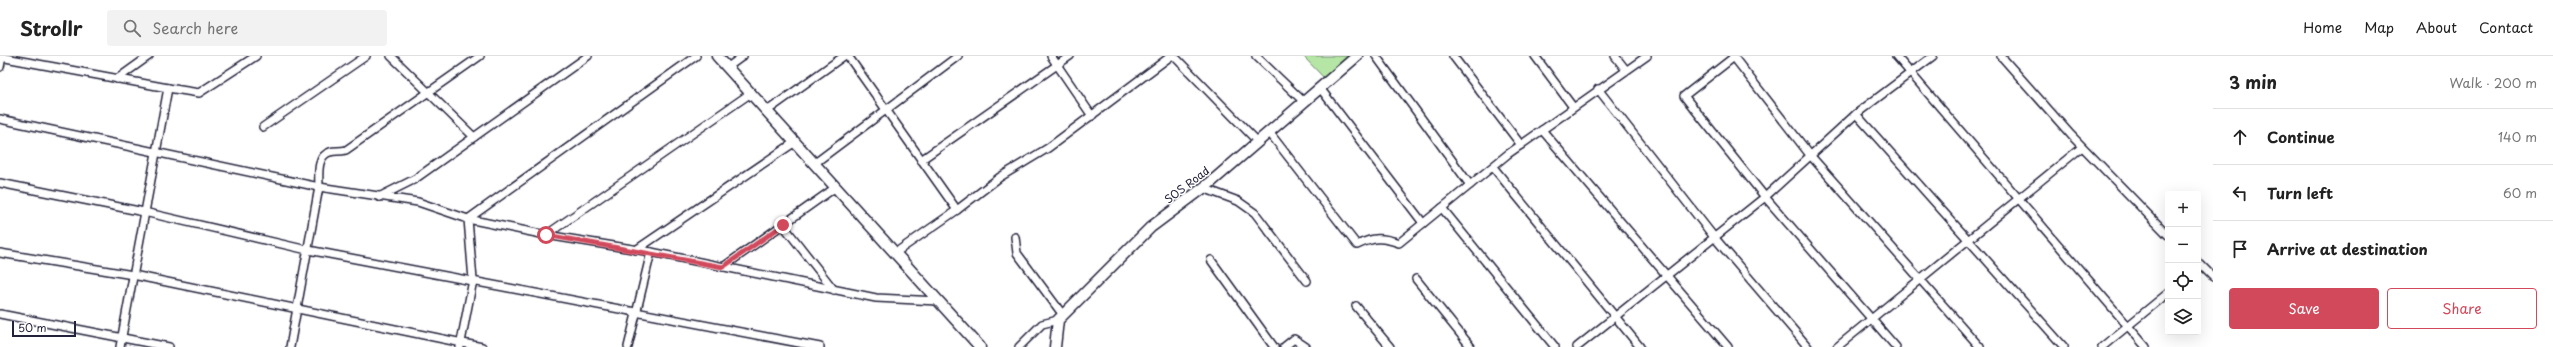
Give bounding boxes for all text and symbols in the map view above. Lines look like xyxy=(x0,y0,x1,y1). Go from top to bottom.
search box xyxy=(107,10,387,46)
text: Strollr xyxy=(20,14,83,42)
text: Search here xyxy=(153,16,238,39)
icon: search xyxy=(121,17,143,39)
text: Home xyxy=(2303,17,2342,38)
text: Map xyxy=(2364,17,2394,38)
text: About xyxy=(2416,17,2457,38)
text: Contact xyxy=(2479,17,2533,38)
text: 3 min xyxy=(2229,69,2277,95)
text: Walk · 200 m xyxy=(2449,73,2537,92)
text: Continue xyxy=(2267,125,2335,148)
icon: ahead xyxy=(2229,126,2251,148)
text: 140 m xyxy=(2498,127,2537,146)
street label: SOS Road xyxy=(1161,162,1213,207)
text: Turn left xyxy=(2267,181,2333,204)
icon: left xyxy=(2229,182,2251,204)
text: 60 m xyxy=(2503,183,2537,202)
map controls xyxy=(2165,191,2201,335)
button: + xyxy=(2165,191,2201,227)
route end xyxy=(774,216,792,234)
route start xyxy=(537,226,555,244)
button: − xyxy=(2165,227,2201,263)
text: Arrive at destination xyxy=(2267,237,2428,260)
icon: arrive xyxy=(2229,238,2251,260)
button: locate xyxy=(2165,263,2201,299)
button: Save xyxy=(2229,288,2379,329)
button: Share xyxy=(2387,288,2537,329)
button: layers xyxy=(2165,299,2201,335)
scale bar xyxy=(12,319,76,338)
text: 50 m xyxy=(18,319,47,336)

